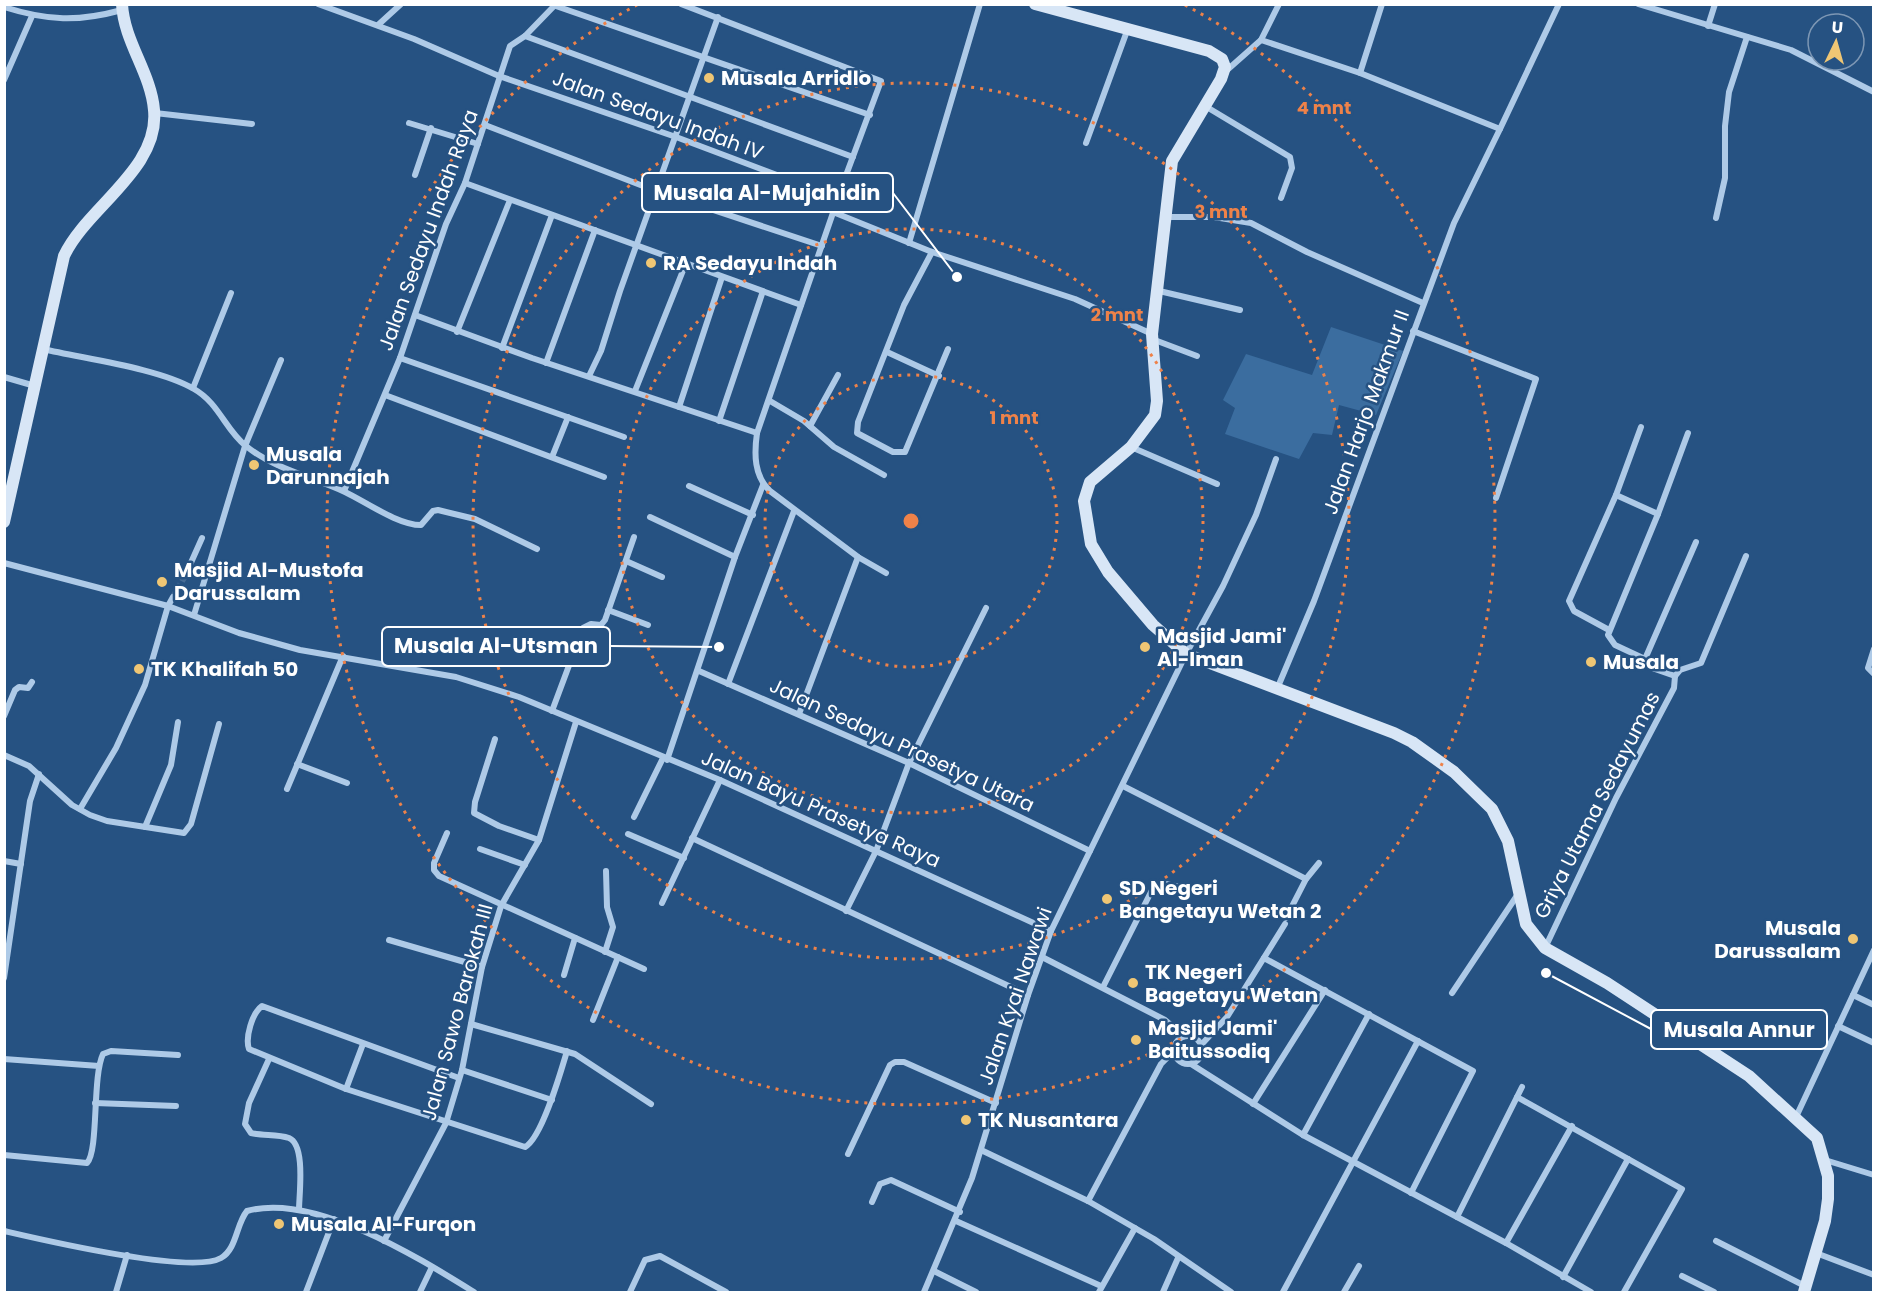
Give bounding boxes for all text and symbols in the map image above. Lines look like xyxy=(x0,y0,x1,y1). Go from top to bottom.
north arrow xyxy=(1806,12,1866,72)
text: U xyxy=(1831,16,1844,40)
street label: Jalan Sedayu Indah IV xyxy=(549,64,768,166)
place label: Musala Arridlo xyxy=(721,64,872,92)
marker: Musala Arridlo xyxy=(702,71,716,85)
text: 4 mnt xyxy=(1297,95,1351,120)
street label: Jalan Sedayu Indah Raya xyxy=(371,106,485,354)
callout: Musala Al-Mujahidin xyxy=(642,173,893,212)
text: Musala Al-Mujahidin xyxy=(654,178,881,207)
text: 3 mnt xyxy=(1194,199,1248,224)
place label: RA Sedayu Indah xyxy=(663,249,837,277)
marker: RA Sedayu Indah xyxy=(644,256,658,270)
text: 2 mnt xyxy=(1091,302,1143,327)
street label: Jalan Harjo Makmur II xyxy=(1316,306,1416,518)
text: 1 mnt xyxy=(989,405,1039,430)
place label: Musala Darunnajah xyxy=(266,440,390,491)
marker: Musala Darunnajah xyxy=(247,458,261,472)
centre of rings xyxy=(901,511,921,531)
place label: Masjid Al-Mustofa Darussalam xyxy=(174,556,364,607)
marker: Masjid Al-Mustofa Darussalam xyxy=(155,575,169,589)
place label: Masjid Jami' Al-Iman xyxy=(1157,622,1286,673)
callout: Musala Al-Utsman xyxy=(382,627,610,666)
text: Musala Al-Utsman xyxy=(394,631,598,660)
marker: Masjid Jami' Al-Iman xyxy=(1138,640,1152,654)
place label: Musala xyxy=(1603,648,1679,676)
place label: TK Khalifah 50 xyxy=(151,655,298,683)
marker: Musala xyxy=(1584,655,1598,669)
marker: TK Khalifah 50 xyxy=(132,662,146,676)
street label: Jalan Sedayu Prasetya Utara xyxy=(765,671,1039,819)
street label: Griya Utama Sedayumas xyxy=(1527,687,1667,923)
street label: Jalan Bayu Prasetya Raya xyxy=(697,744,945,874)
place label: SD Negeri Bangetayu Wetan 2 xyxy=(1119,874,1321,925)
marker: SD Negeri Bangetayu Wetan 2 xyxy=(1100,892,1114,906)
street label: Jalan Sawo Barokah III xyxy=(415,901,499,1123)
street label: Jalan Kyai Nawawi xyxy=(971,903,1059,1089)
place label: Musala Darussalam xyxy=(1714,914,1841,965)
marker: Musala Darussalam xyxy=(1846,932,1860,946)
place label: TK Negeri Bagetayu Wetan xyxy=(1145,958,1318,1009)
marker: TK Negeri Bagetayu Wetan xyxy=(1126,976,1140,990)
callout: Musala Annur xyxy=(1651,1010,1827,1049)
place label: Masjid Jami' Baitussodiq xyxy=(1148,1014,1277,1065)
text: Musala Annur xyxy=(1663,1015,1815,1044)
marker: Masjid Jami' Baitussodiq xyxy=(1129,1033,1143,1047)
place label: TK Nusantara xyxy=(978,1106,1119,1134)
marker: TK Nusantara xyxy=(959,1113,973,1127)
place label: Musala Al-Furqon xyxy=(291,1210,476,1238)
marker: Musala Al-Furqon xyxy=(272,1217,286,1231)

